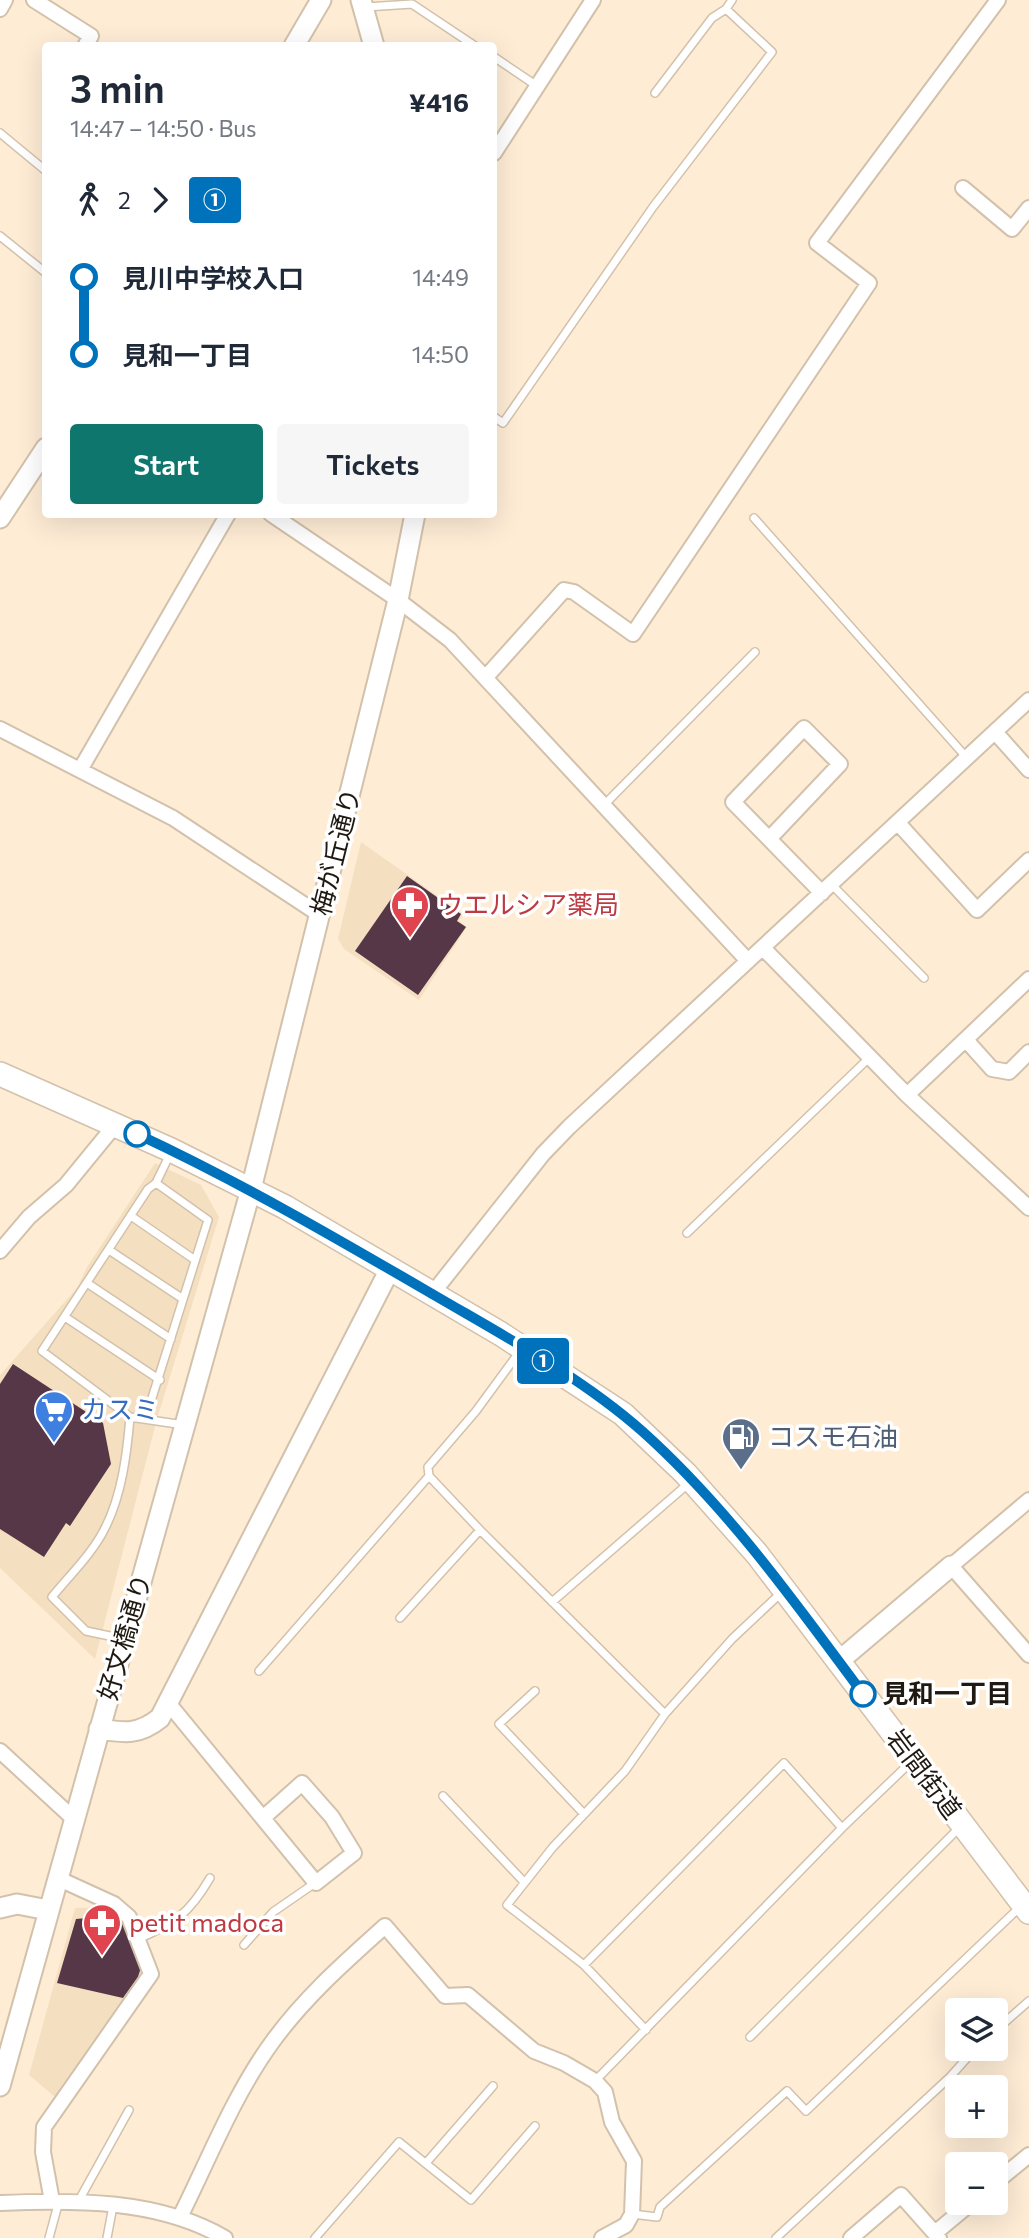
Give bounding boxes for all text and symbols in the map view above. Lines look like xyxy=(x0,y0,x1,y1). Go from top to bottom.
text: 3 min xyxy=(70,64,165,111)
text: ¥416 xyxy=(409,86,469,117)
text: 14:47 – 14:50 · Bus xyxy=(70,114,257,142)
icon: walk xyxy=(70,181,108,219)
icon: forward xyxy=(141,181,179,219)
text: ① xyxy=(203,185,227,214)
text: 2 xyxy=(118,186,131,214)
text: 見川中学校入口 xyxy=(122,262,304,293)
text: 14:49 xyxy=(412,263,469,291)
text: 見和一丁目 xyxy=(122,339,252,370)
text: 14:50 xyxy=(412,340,469,368)
button: Start xyxy=(70,424,263,504)
button: Tickets xyxy=(277,424,469,504)
street label: 梅が丘通り xyxy=(304,785,365,918)
pharmacy icon: ウエルシア薬局 xyxy=(389,884,431,939)
place label: ウエルシア薬局 xyxy=(437,888,619,919)
unlabelled marker xyxy=(124,1121,150,1147)
line badge: ① xyxy=(520,1338,566,1384)
text: ① xyxy=(531,1346,555,1375)
supermarket icon: カスミ xyxy=(33,1389,75,1444)
place label: カスミ xyxy=(81,1393,159,1424)
fuel station icon: コスモ石油 xyxy=(720,1416,762,1471)
place label: コスモ石油 xyxy=(768,1420,898,1451)
street label: 好文橋通り xyxy=(91,1570,156,1703)
place label: 見和一丁目 xyxy=(882,1677,1012,1708)
marker: 見和一丁目 xyxy=(850,1681,876,1707)
street label: 岩間街道 xyxy=(882,1722,969,1824)
pharmacy icon: petit madoca xyxy=(81,1902,123,1957)
place label: petit madoca xyxy=(129,1906,284,1937)
map controls xyxy=(945,1998,1008,2215)
button: layers xyxy=(945,1998,1008,2061)
button: + xyxy=(945,2075,1008,2138)
button: − xyxy=(945,2152,1008,2215)

